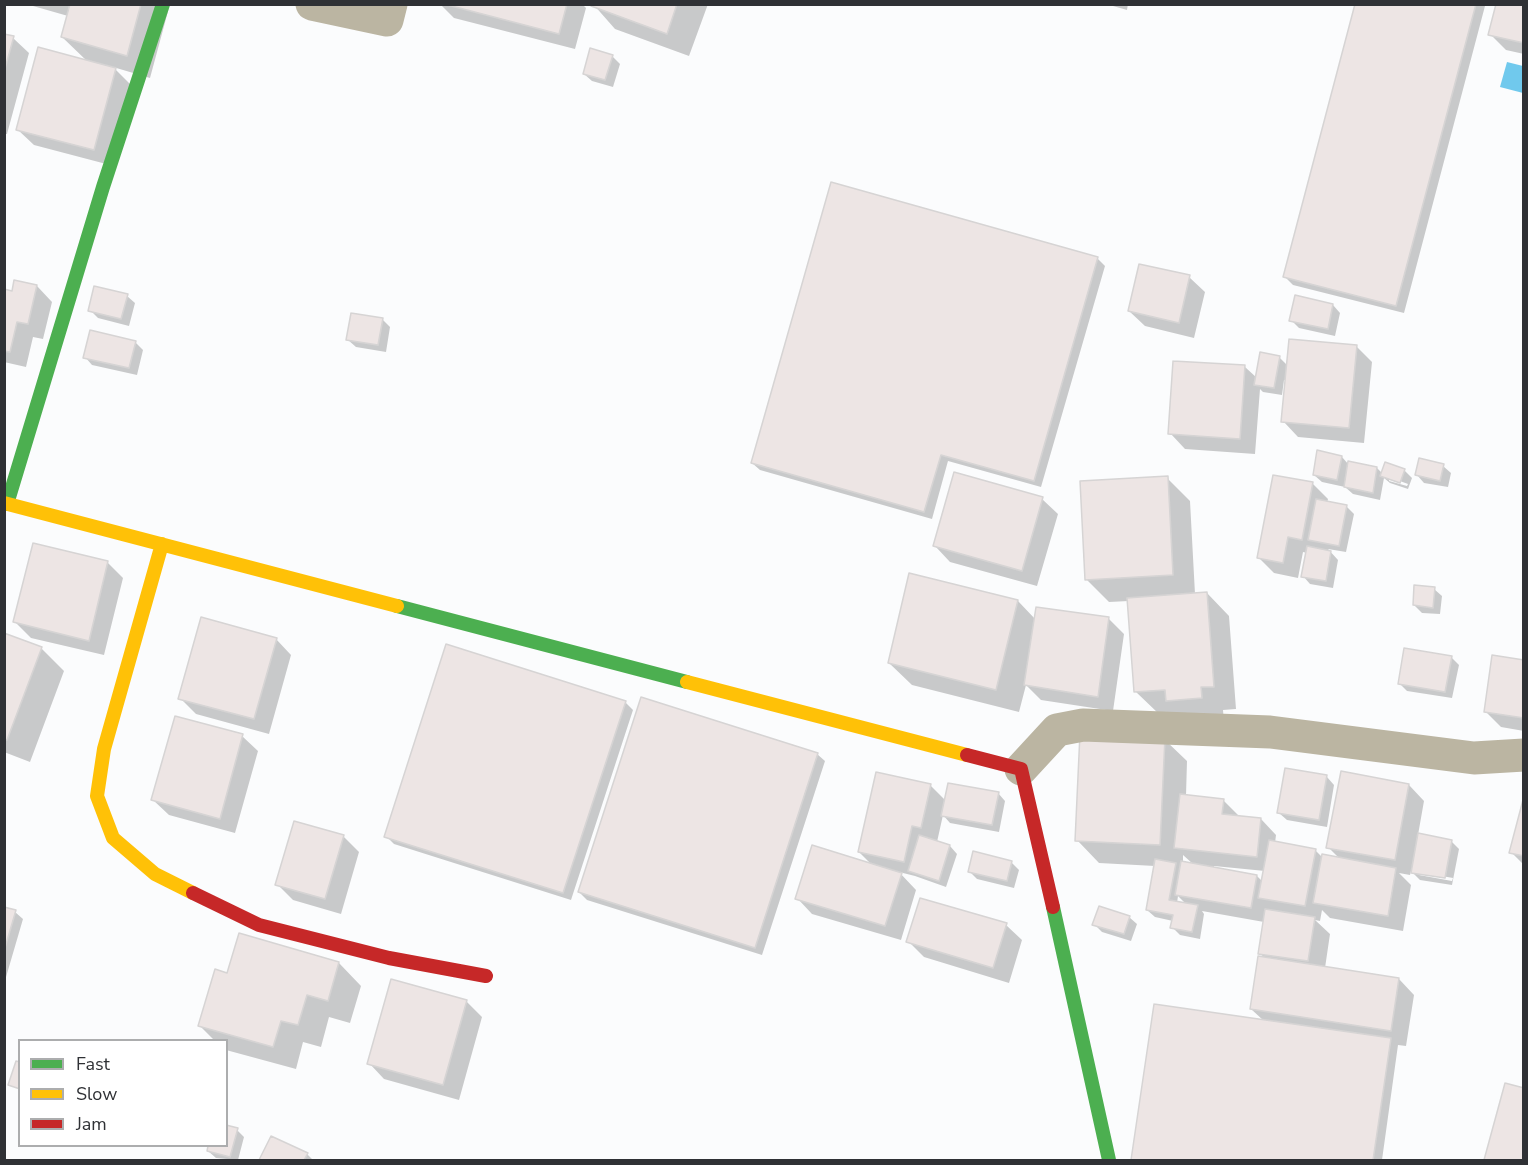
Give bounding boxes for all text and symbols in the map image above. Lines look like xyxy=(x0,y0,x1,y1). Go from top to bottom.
legend xyxy=(18,1039,228,1147)
text: Fast xyxy=(76,1052,110,1076)
text: Slow xyxy=(76,1082,117,1106)
text: Jam xyxy=(76,1112,107,1136)

